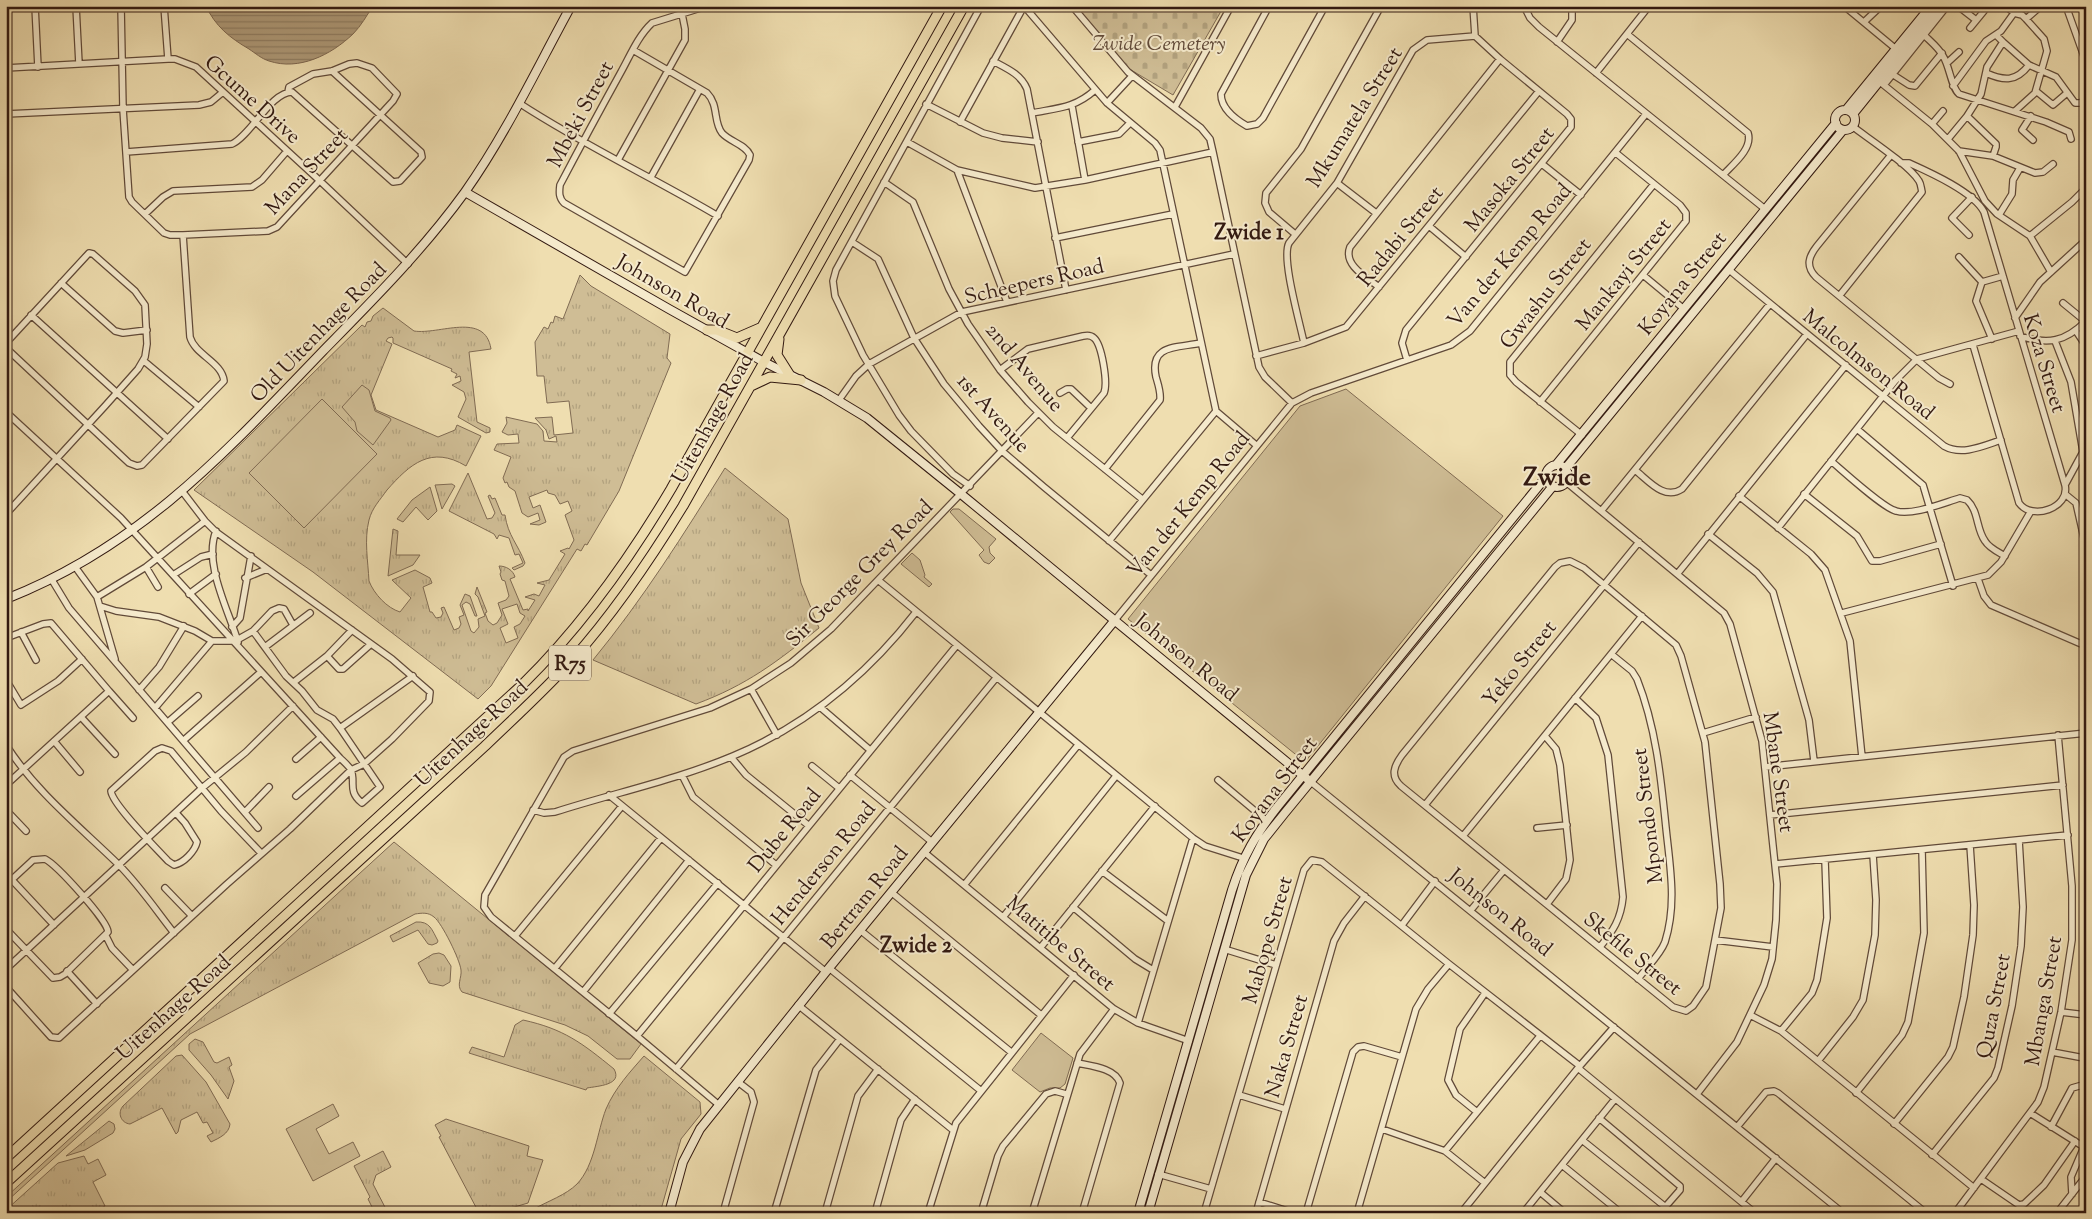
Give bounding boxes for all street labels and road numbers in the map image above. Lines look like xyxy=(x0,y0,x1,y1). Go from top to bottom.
street label: Mkumatela Street xyxy=(1300,42,1411,194)
street label: Gcume Drive xyxy=(197,49,307,152)
street label: Mbeki Street xyxy=(541,56,622,174)
street label: Masoka Street xyxy=(1458,121,1563,240)
street label: Mana Street xyxy=(259,122,356,223)
street label: Van der Kemp Road xyxy=(1441,177,1580,335)
street label: Radabi Street xyxy=(1352,180,1452,294)
street label: Mankayi Street xyxy=(1570,212,1679,338)
street label: Koyana Street xyxy=(1632,226,1735,343)
street label: Gwashu Street xyxy=(1494,232,1600,356)
street label: Johnson Road xyxy=(609,248,734,337)
street label: Scheepers Road xyxy=(962,252,1107,314)
street label: Old Uitenhage Road xyxy=(244,256,395,411)
street label: Malcolmson Road xyxy=(1795,303,1940,428)
street label: Koza Street xyxy=(2014,310,2072,417)
street label: 2nd Avenue xyxy=(977,317,1070,419)
street label: Uitenhage Road xyxy=(665,348,762,490)
street label: 1st Avenue xyxy=(949,368,1036,460)
street label: Van der Kemp Road xyxy=(1121,426,1258,585)
street label: Sir George Grey Road xyxy=(780,494,941,655)
street label: Johnson Road xyxy=(1127,607,1244,710)
street label: Yeko Street xyxy=(1476,614,1565,714)
road number: R75 xyxy=(549,646,591,680)
street label: Uitenhage Road xyxy=(409,674,536,795)
street label: Mbane Street xyxy=(1754,710,1800,835)
street label: Koyana Street xyxy=(1226,731,1326,850)
street label: Mpondo Street xyxy=(1626,746,1672,885)
street label: Dube Road xyxy=(742,782,829,880)
street label: Henderson Road xyxy=(765,796,884,933)
street label: Bertram Road xyxy=(815,840,917,956)
street label: Johnson Road xyxy=(1441,862,1558,965)
street label: Mabope Street xyxy=(1236,873,1301,1008)
street label: Matitibe Street xyxy=(998,890,1121,999)
street label: Skefile Street xyxy=(1576,905,1687,1004)
street label: Mbanga Street xyxy=(2019,934,2071,1069)
street label: Uitenhage Road xyxy=(110,949,239,1068)
street label: Quza Street xyxy=(1970,951,2020,1061)
street label: Naka Street xyxy=(1259,991,1317,1102)

